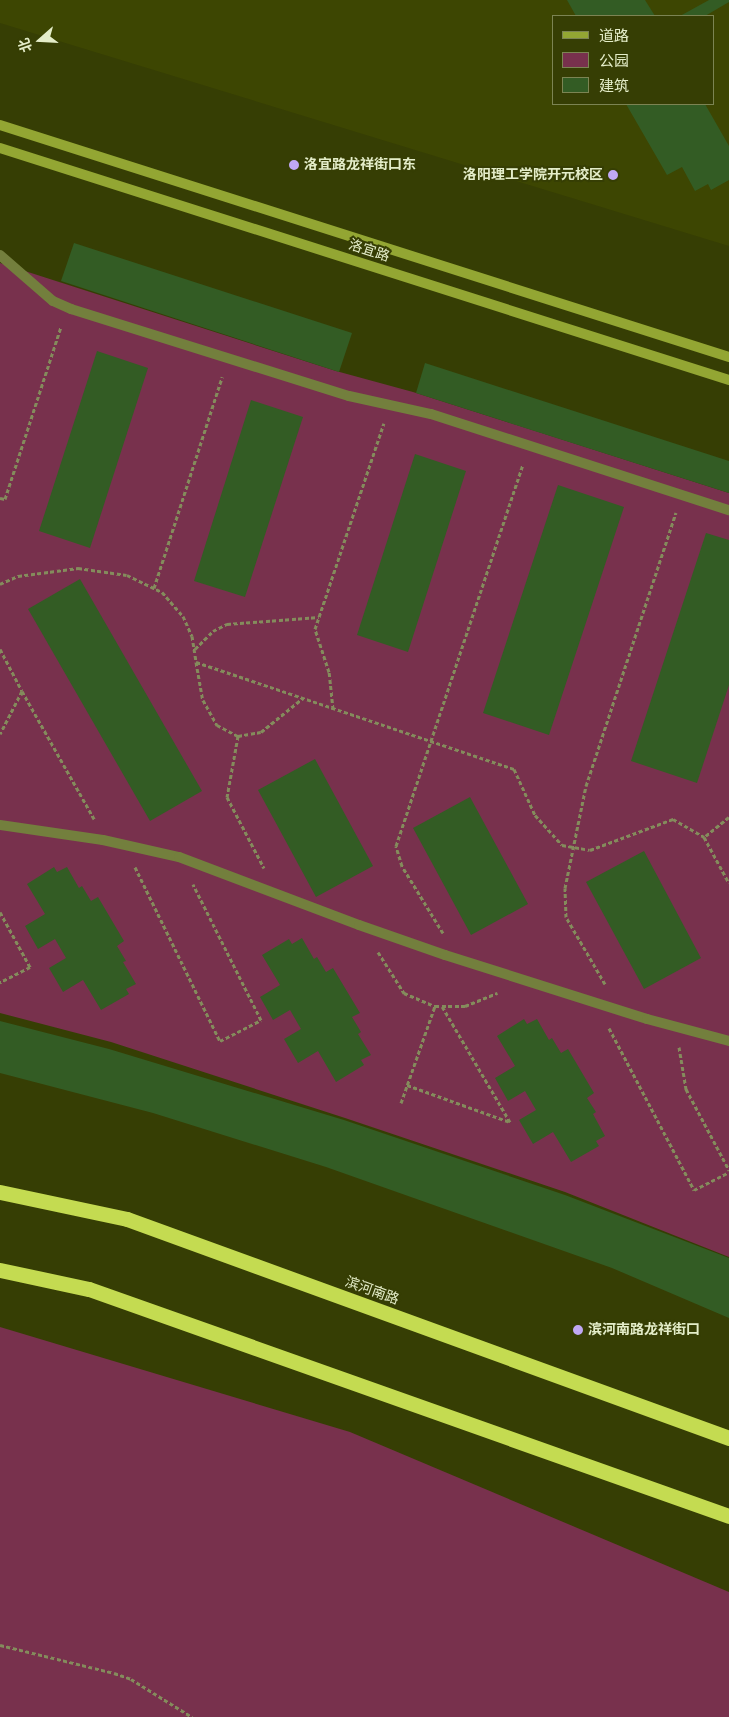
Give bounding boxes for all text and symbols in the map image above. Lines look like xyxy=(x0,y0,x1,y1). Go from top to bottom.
north arrow xyxy=(15,15,65,65)
legend xyxy=(552,15,714,105)
text: 道路 xyxy=(599,27,629,45)
text: 北 xyxy=(15,36,36,54)
text: 公园 xyxy=(599,52,629,70)
text: 建筑 xyxy=(599,77,629,95)
place label: 洛宜路龙祥街口东 xyxy=(304,157,416,173)
marker: 洛宜路龙祥街口东 xyxy=(288,159,300,171)
place label: 洛阳理工学院开元校区 xyxy=(463,167,603,183)
marker: 洛阳理工学院开元校区 xyxy=(607,169,619,181)
street label: 洛宜路 xyxy=(346,237,392,265)
street label: 滨河南路 xyxy=(343,1274,401,1308)
place label: 滨河南路龙祥街口 xyxy=(588,1322,700,1338)
marker: 滨河南路龙祥街口 xyxy=(572,1324,584,1336)

